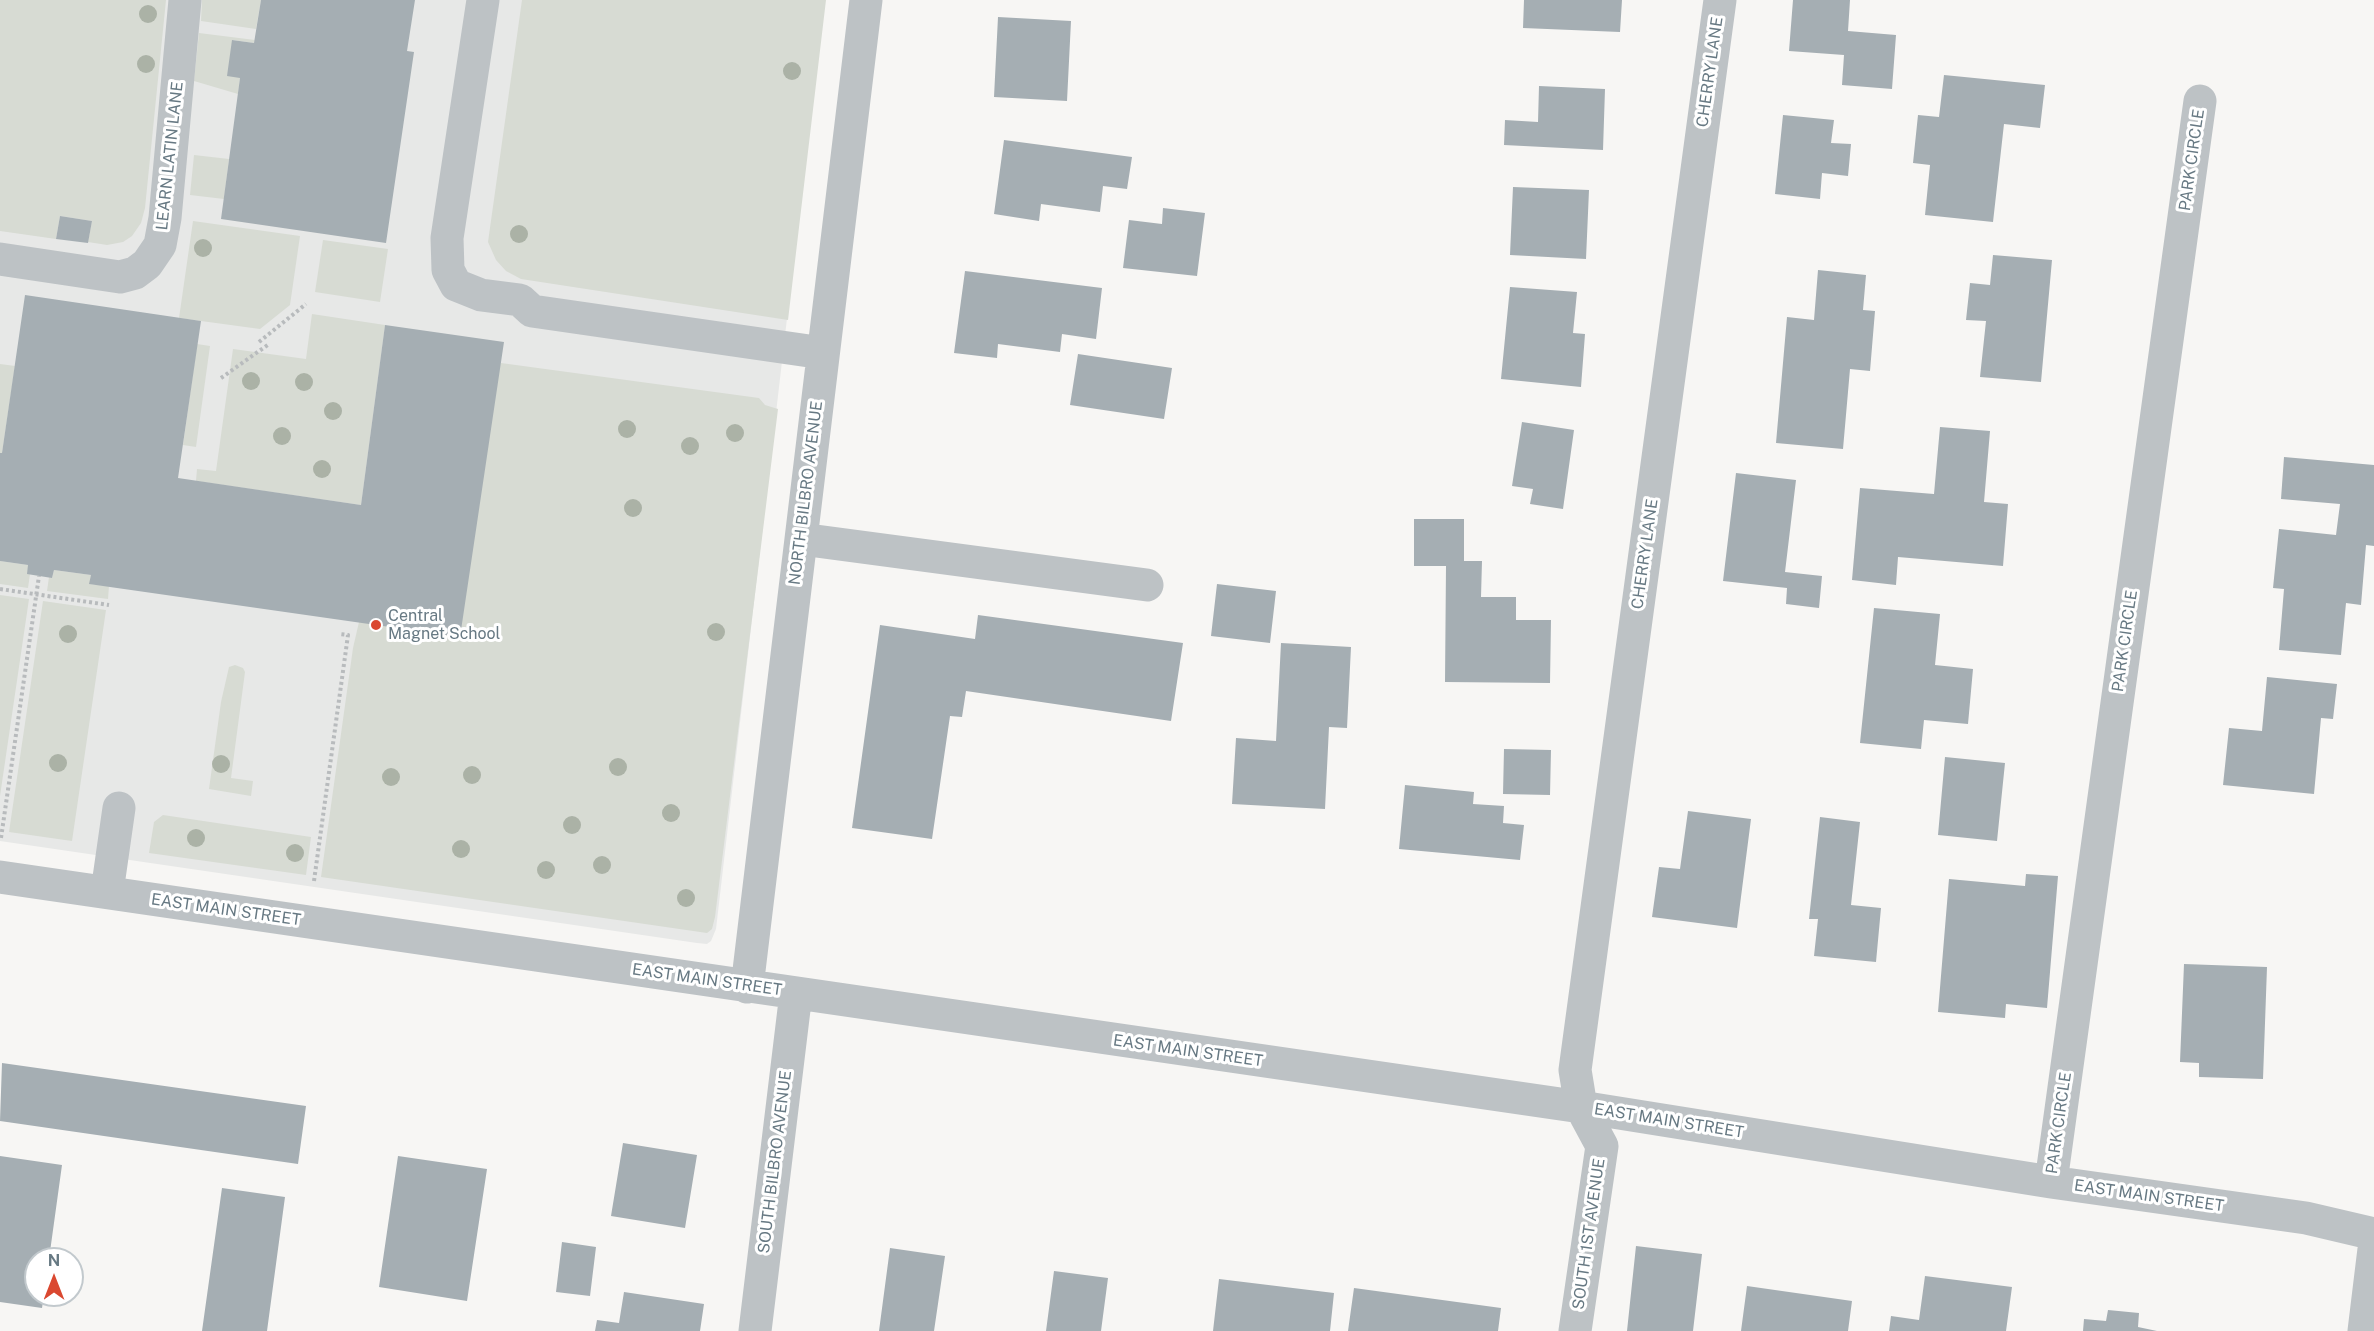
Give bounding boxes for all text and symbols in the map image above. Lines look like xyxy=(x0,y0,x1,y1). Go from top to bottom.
street label: CHERRY LANE xyxy=(1693,16,1727,128)
street label: LEARN LATIN LANE xyxy=(153,81,187,231)
street label: PARK CIRCLE xyxy=(2175,108,2209,212)
street label: NORTH BILBRO AVENUE xyxy=(785,400,827,586)
street label: CHERRY LANE xyxy=(1628,498,1662,610)
street label: PARK CIRCLE xyxy=(2108,589,2142,693)
place label: Central Magnet School xyxy=(388,606,500,644)
marker: Central Magnet School xyxy=(369,618,383,632)
street label: EAST MAIN STREET xyxy=(150,890,302,930)
street label: EAST MAIN STREET xyxy=(631,960,783,1000)
street label: EAST MAIN STREET xyxy=(1112,1031,1264,1071)
street label: SOUTH BILBRO AVENUE xyxy=(754,1069,796,1255)
street label: PARK CIRCLE xyxy=(2042,1071,2076,1175)
street label: EAST MAIN STREET xyxy=(1593,1100,1745,1142)
street label: SOUTH 1ST AVENUE xyxy=(1569,1157,1609,1311)
street label: EAST MAIN STREET xyxy=(2073,1176,2225,1216)
north arrow xyxy=(24,1247,84,1307)
text: N xyxy=(48,1251,60,1270)

